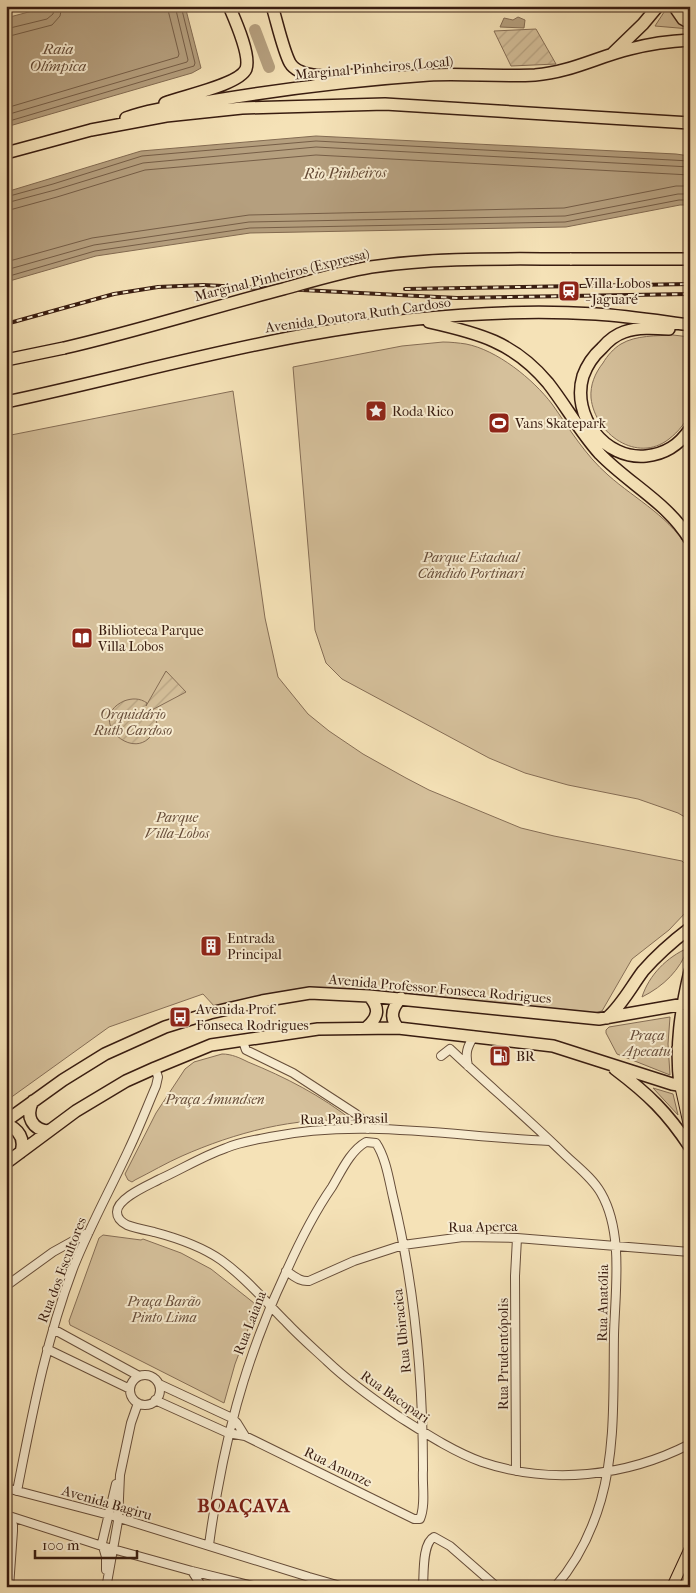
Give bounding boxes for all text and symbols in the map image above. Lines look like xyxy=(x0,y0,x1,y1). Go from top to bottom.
water label: Raia Olímpica xyxy=(30,40,87,75)
street label: Marginal Pinheiros (Local) xyxy=(294,53,454,83)
water label: Rio Pinheiros xyxy=(302,163,387,183)
street label: Marginal Pinheiros (Expressa) xyxy=(193,245,371,305)
place label: Villa Lobos - Jaguaré xyxy=(584,275,651,308)
station icon: Villa Lobos - Jaguaré xyxy=(557,279,581,303)
street label: Avenida Doutora Ruth Cardoso xyxy=(263,294,452,337)
place icon: Roda Rico xyxy=(364,399,388,423)
place label: Roda Rico xyxy=(392,403,454,420)
sports icon: Vans Skatepark xyxy=(487,411,511,435)
place label: Vans Skatepark xyxy=(514,415,607,432)
park label: Parque Estadual Cândido Portinari xyxy=(418,549,525,582)
place label: Biblioteca Parque Villa Lobos xyxy=(97,622,204,655)
library icon: Biblioteca Parque Villa Lobos xyxy=(70,626,94,650)
park label: Orquidário Ruth Cardoso xyxy=(93,706,172,739)
park label: Parque Villa-Lobos xyxy=(145,809,210,842)
place label: Entrada Principal xyxy=(227,930,282,963)
building icon: Entrada Principal xyxy=(199,934,223,958)
street label: Avenida Professor Fonseca Rodrigues xyxy=(327,971,552,1007)
place label: Avenida Prof. Fonseca Rodrigues xyxy=(195,1001,309,1034)
bus stop icon: Avenida Prof. Fonseca Rodrigues xyxy=(168,1005,192,1029)
park label: Praça Apecatu xyxy=(621,1027,671,1060)
fuel station icon: BR xyxy=(488,1044,512,1068)
place label: BR xyxy=(516,1048,536,1065)
park label: Praça Amundsen xyxy=(164,1091,265,1108)
street label: Rua Pau-Brasil xyxy=(300,1110,388,1128)
street label: Rua dos Escultores xyxy=(34,1215,90,1325)
street label: Rua Aperca xyxy=(448,1218,518,1236)
street label: Rua Anatólia xyxy=(594,1264,612,1342)
street label: Rua Ubiracica xyxy=(389,1287,415,1374)
street label: Rua Laiana xyxy=(230,1288,270,1358)
park label: Praça Barão Pinto Lima xyxy=(126,1293,201,1326)
street label: Rua Prudentópolis xyxy=(495,1298,512,1410)
street label: Rua Bacopari xyxy=(357,1367,433,1427)
street label: Rua Anunze xyxy=(301,1443,375,1491)
street label: Avenida Bagiru xyxy=(59,1482,154,1524)
district label: BOAÇAVA xyxy=(197,1495,291,1518)
scale bar xyxy=(35,1528,138,1560)
text: 100 m xyxy=(42,1536,80,1554)

